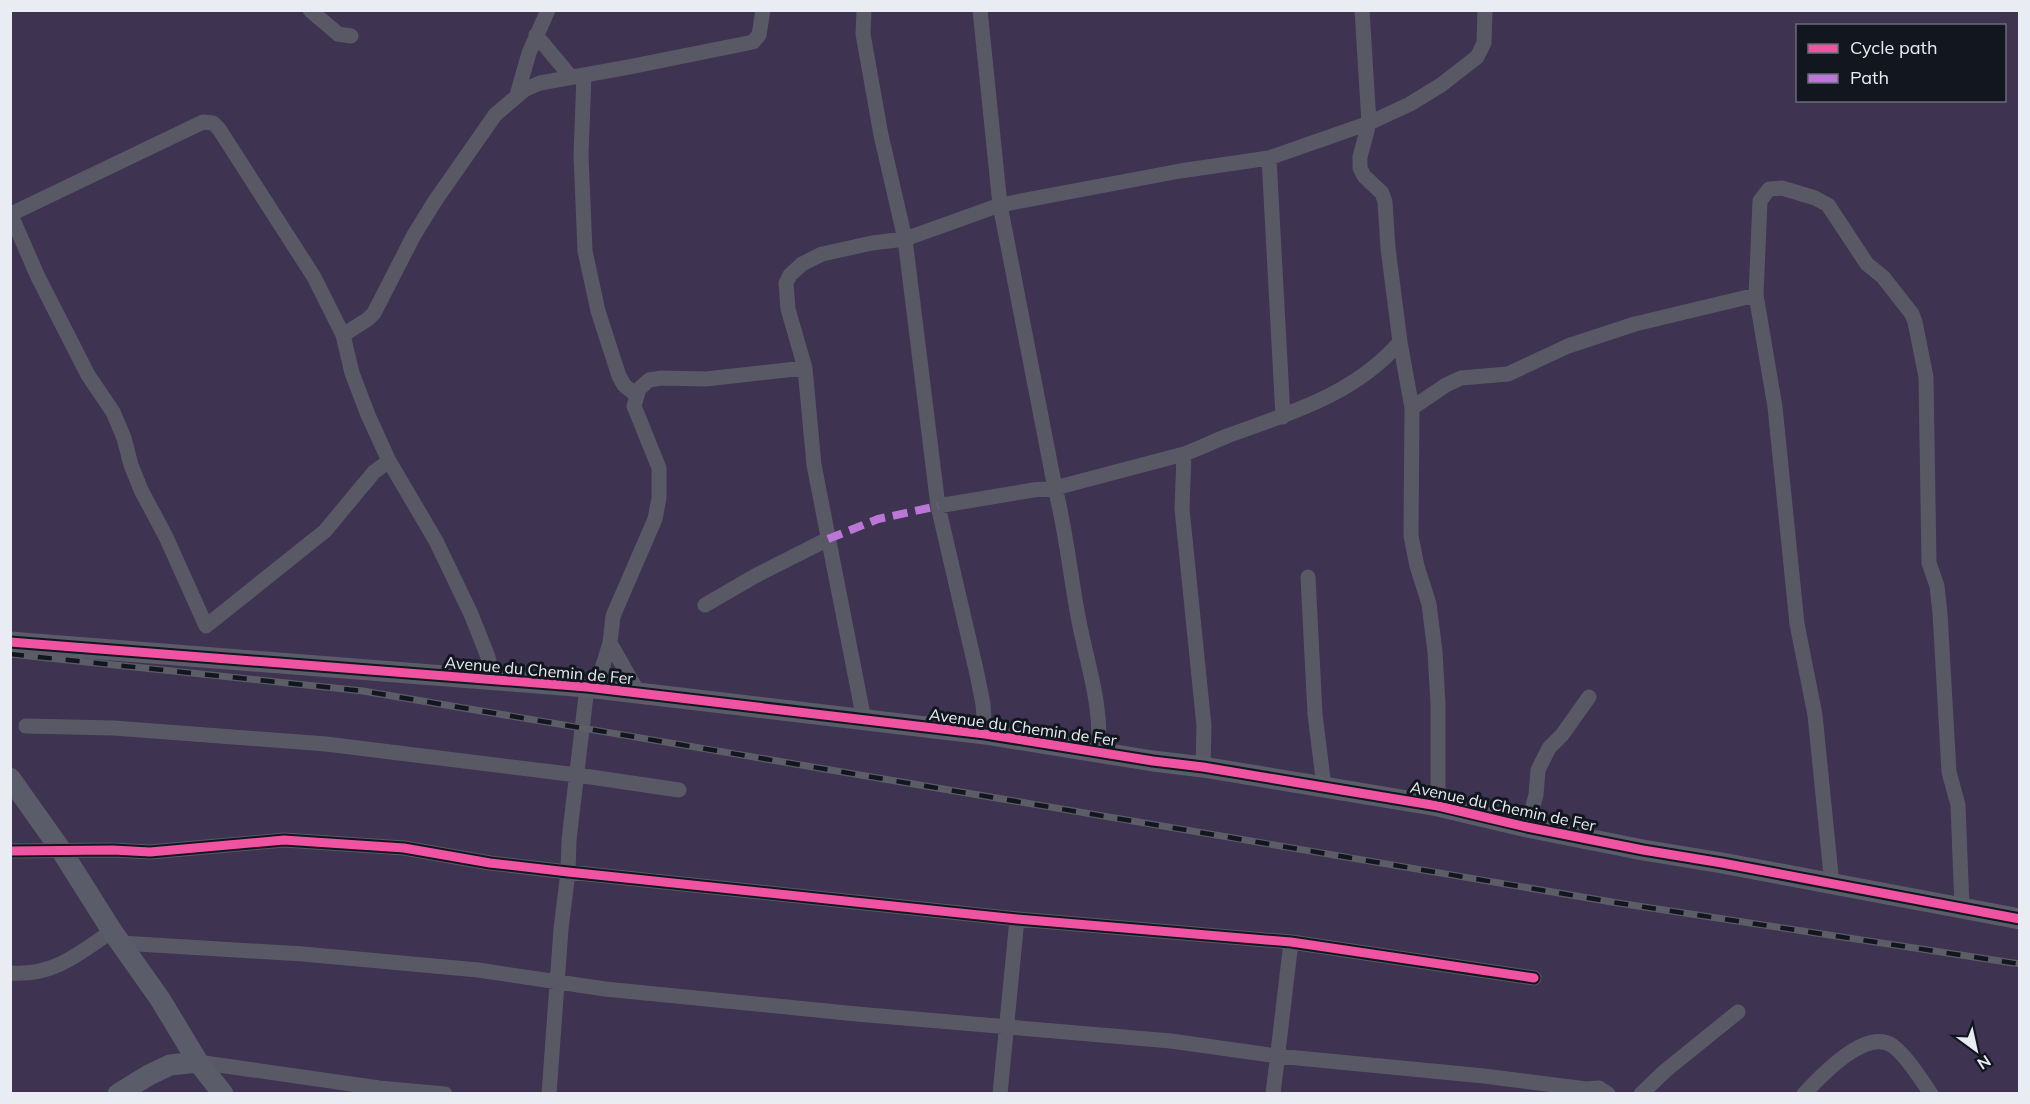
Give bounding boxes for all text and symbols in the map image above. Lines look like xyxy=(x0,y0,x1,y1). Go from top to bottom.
legend xyxy=(1796,24,2006,102)
text: Cycle path xyxy=(1850,36,1937,59)
text: Path xyxy=(1850,66,1889,89)
street label: Avenue du Chemin de Fer xyxy=(444,652,634,688)
street label: Avenue du Chemin de Fer xyxy=(928,704,1118,750)
street label: Avenue du Chemin de Fer xyxy=(1408,777,1598,835)
north arrow xyxy=(1946,1020,2006,1080)
text: N xyxy=(1974,1051,1995,1074)

